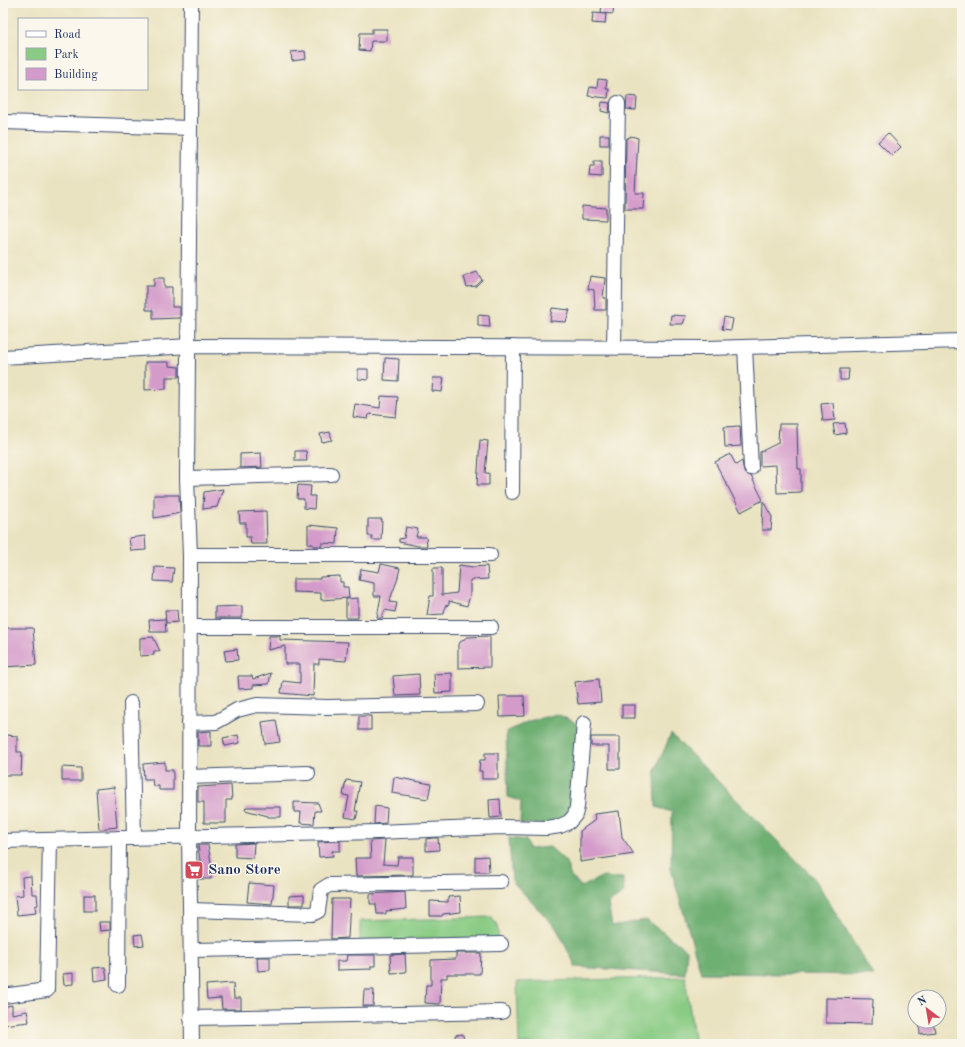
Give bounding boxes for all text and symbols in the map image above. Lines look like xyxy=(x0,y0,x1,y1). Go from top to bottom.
legend xyxy=(18,18,148,90)
text: Road xyxy=(54,29,81,41)
text: Park xyxy=(54,49,79,61)
text: Building xyxy=(54,69,98,81)
supermarket icon: Sano Store xyxy=(183,859,205,881)
place label: Sano Store xyxy=(208,863,281,878)
north arrow xyxy=(907,989,947,1029)
text: N xyxy=(916,995,930,1009)

